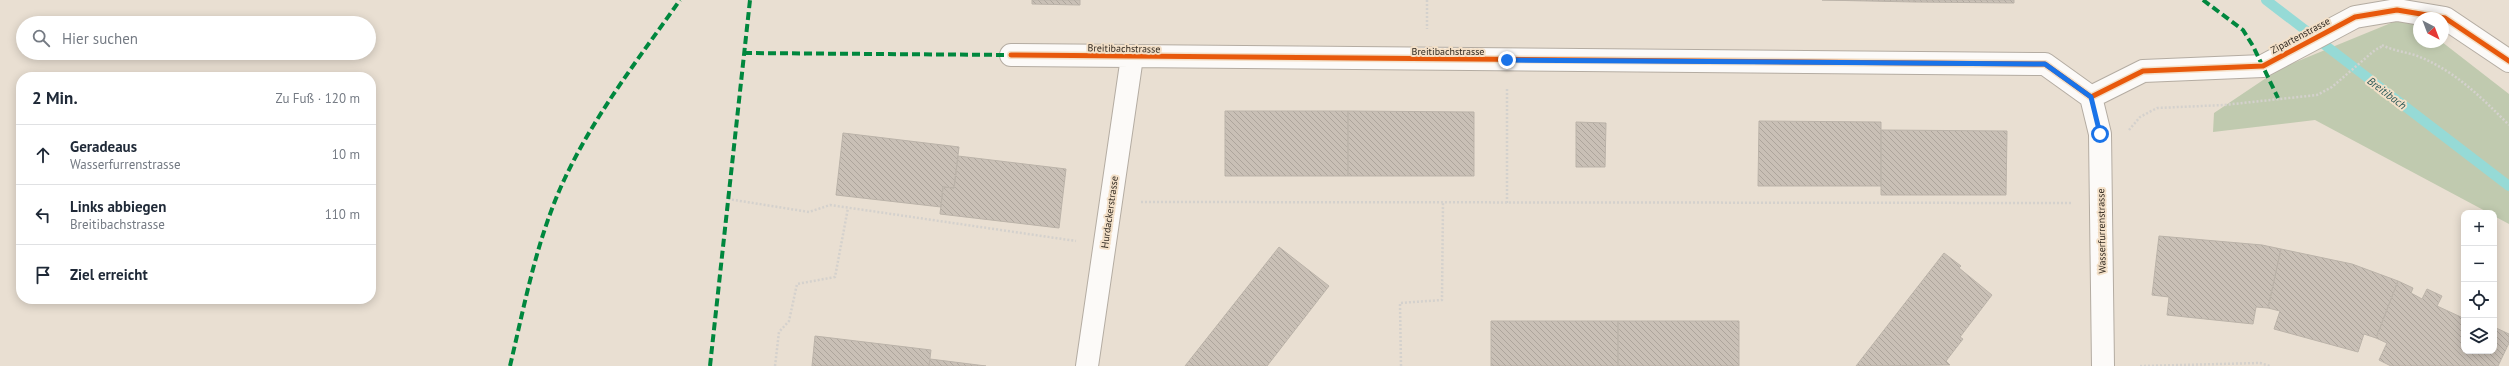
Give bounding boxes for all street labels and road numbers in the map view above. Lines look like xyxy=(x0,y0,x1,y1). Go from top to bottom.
street label: Zipartenstrasse xyxy=(2268,14,2332,57)
street label: Breitibachstrasse xyxy=(1087,41,1161,56)
street label: Breitibachstrasse xyxy=(1412,45,1484,58)
street label: Hurdackerstrasse xyxy=(1098,175,1121,249)
street label: Wasserfurrenstrasse xyxy=(2094,188,2109,274)

